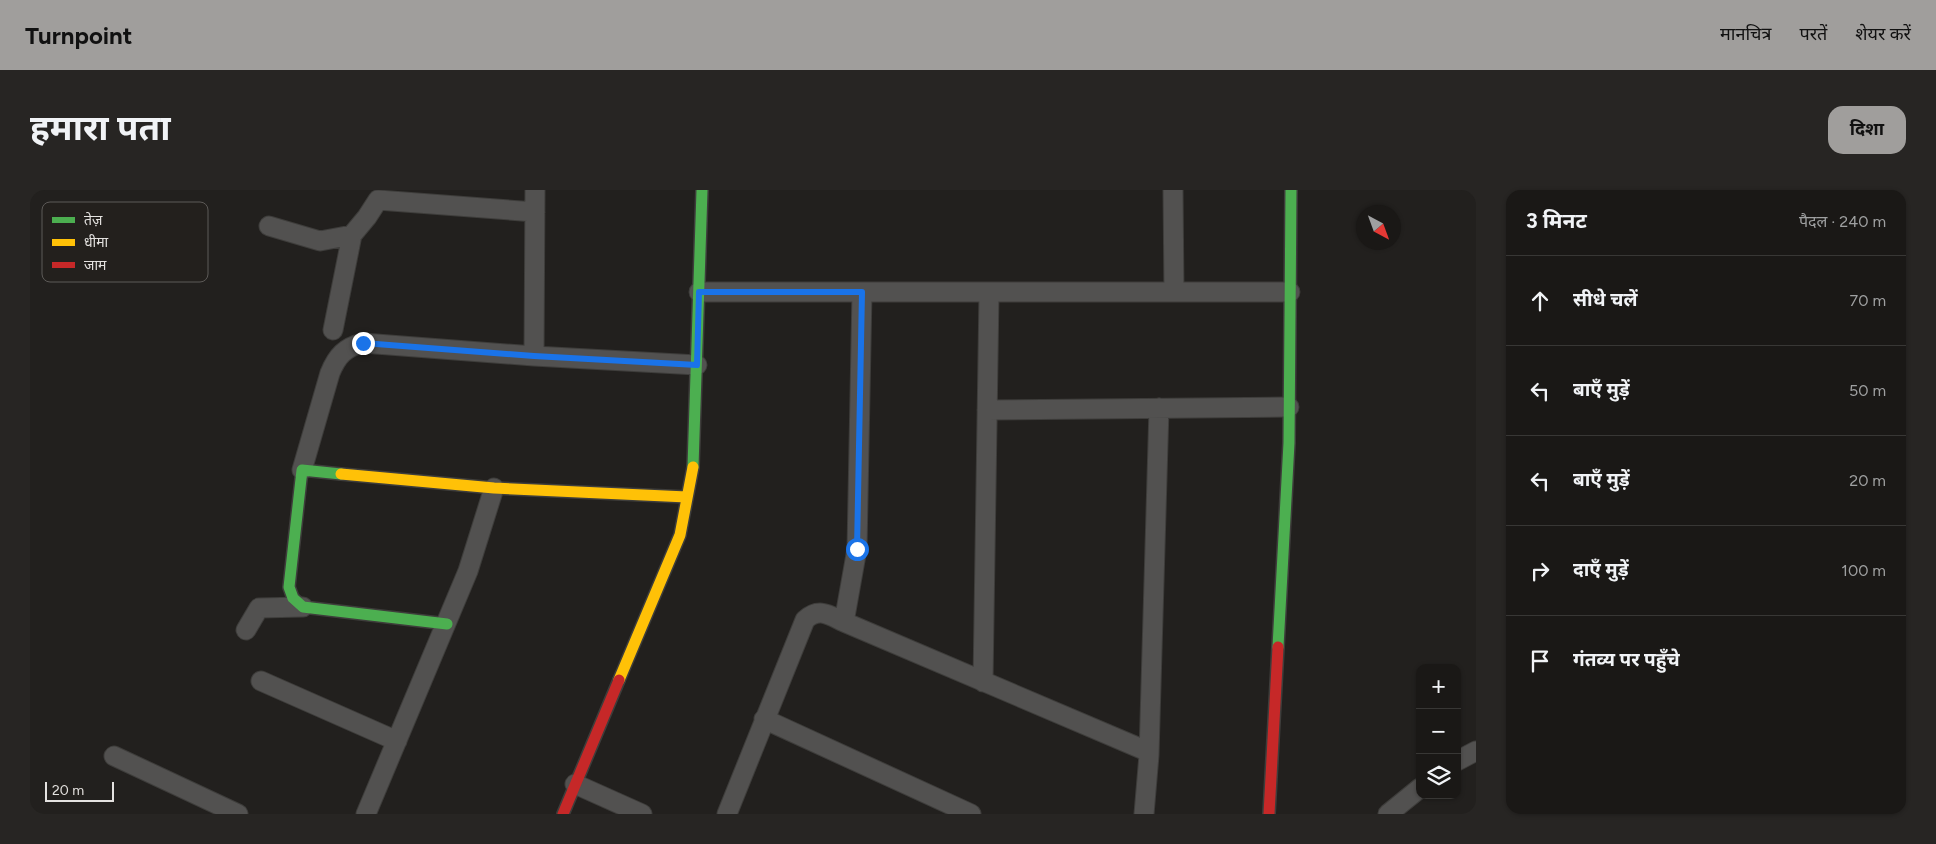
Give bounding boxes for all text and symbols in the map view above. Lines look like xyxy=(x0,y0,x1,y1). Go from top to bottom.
text: Turnpoint xyxy=(25,21,132,50)
text: मानचित्र xyxy=(1720,23,1771,45)
text: परतें xyxy=(1799,23,1827,45)
text: शेयर करें xyxy=(1855,23,1911,45)
button: दिशा xyxy=(1828,106,1906,154)
text: हमारा पता xyxy=(30,107,171,149)
legend xyxy=(42,202,208,282)
north arrow xyxy=(1356,205,1401,250)
text: 3 मिनट xyxy=(1526,208,1587,233)
text: तेज़ xyxy=(84,211,103,229)
text: पैदल · 240 m xyxy=(1799,212,1886,231)
text: धीमा xyxy=(84,234,109,251)
text: जाम xyxy=(84,257,107,274)
icon: ahead xyxy=(1526,287,1554,315)
text: सीधे चलें xyxy=(1573,288,1637,311)
text: 70 m xyxy=(1850,291,1886,310)
route end xyxy=(352,332,375,355)
icon: left xyxy=(1526,377,1554,405)
text: बाएँ मुड़ें xyxy=(1573,378,1630,401)
text: 50 m xyxy=(1849,381,1886,400)
icon: left xyxy=(1526,467,1554,495)
text: बाएँ मुड़ें xyxy=(1573,468,1630,491)
text: 20 m xyxy=(1849,471,1886,490)
route start xyxy=(846,538,869,561)
icon: right xyxy=(1526,557,1554,585)
text: दाएँ मुड़ें xyxy=(1573,558,1629,581)
text: 100 m xyxy=(1841,561,1886,580)
icon: arrive xyxy=(1526,647,1554,675)
text: गंतव्य पर पहुँचे xyxy=(1573,648,1680,671)
map controls xyxy=(1416,664,1461,799)
button: + xyxy=(1416,664,1461,709)
button: − xyxy=(1416,709,1461,754)
button: layers xyxy=(1416,754,1461,799)
scale bar xyxy=(45,779,114,802)
text: 20 m xyxy=(52,782,84,799)

